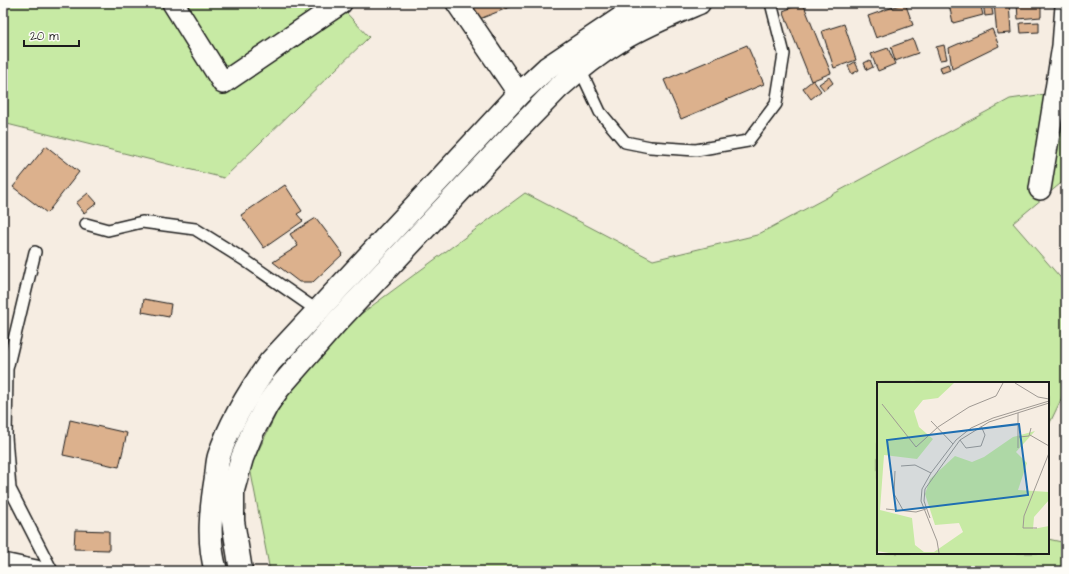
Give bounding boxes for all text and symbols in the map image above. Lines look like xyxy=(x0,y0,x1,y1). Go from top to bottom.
scale bar xyxy=(24,22,79,48)
text: 20 m xyxy=(30,28,59,45)
inset map xyxy=(877,382,1049,554)

